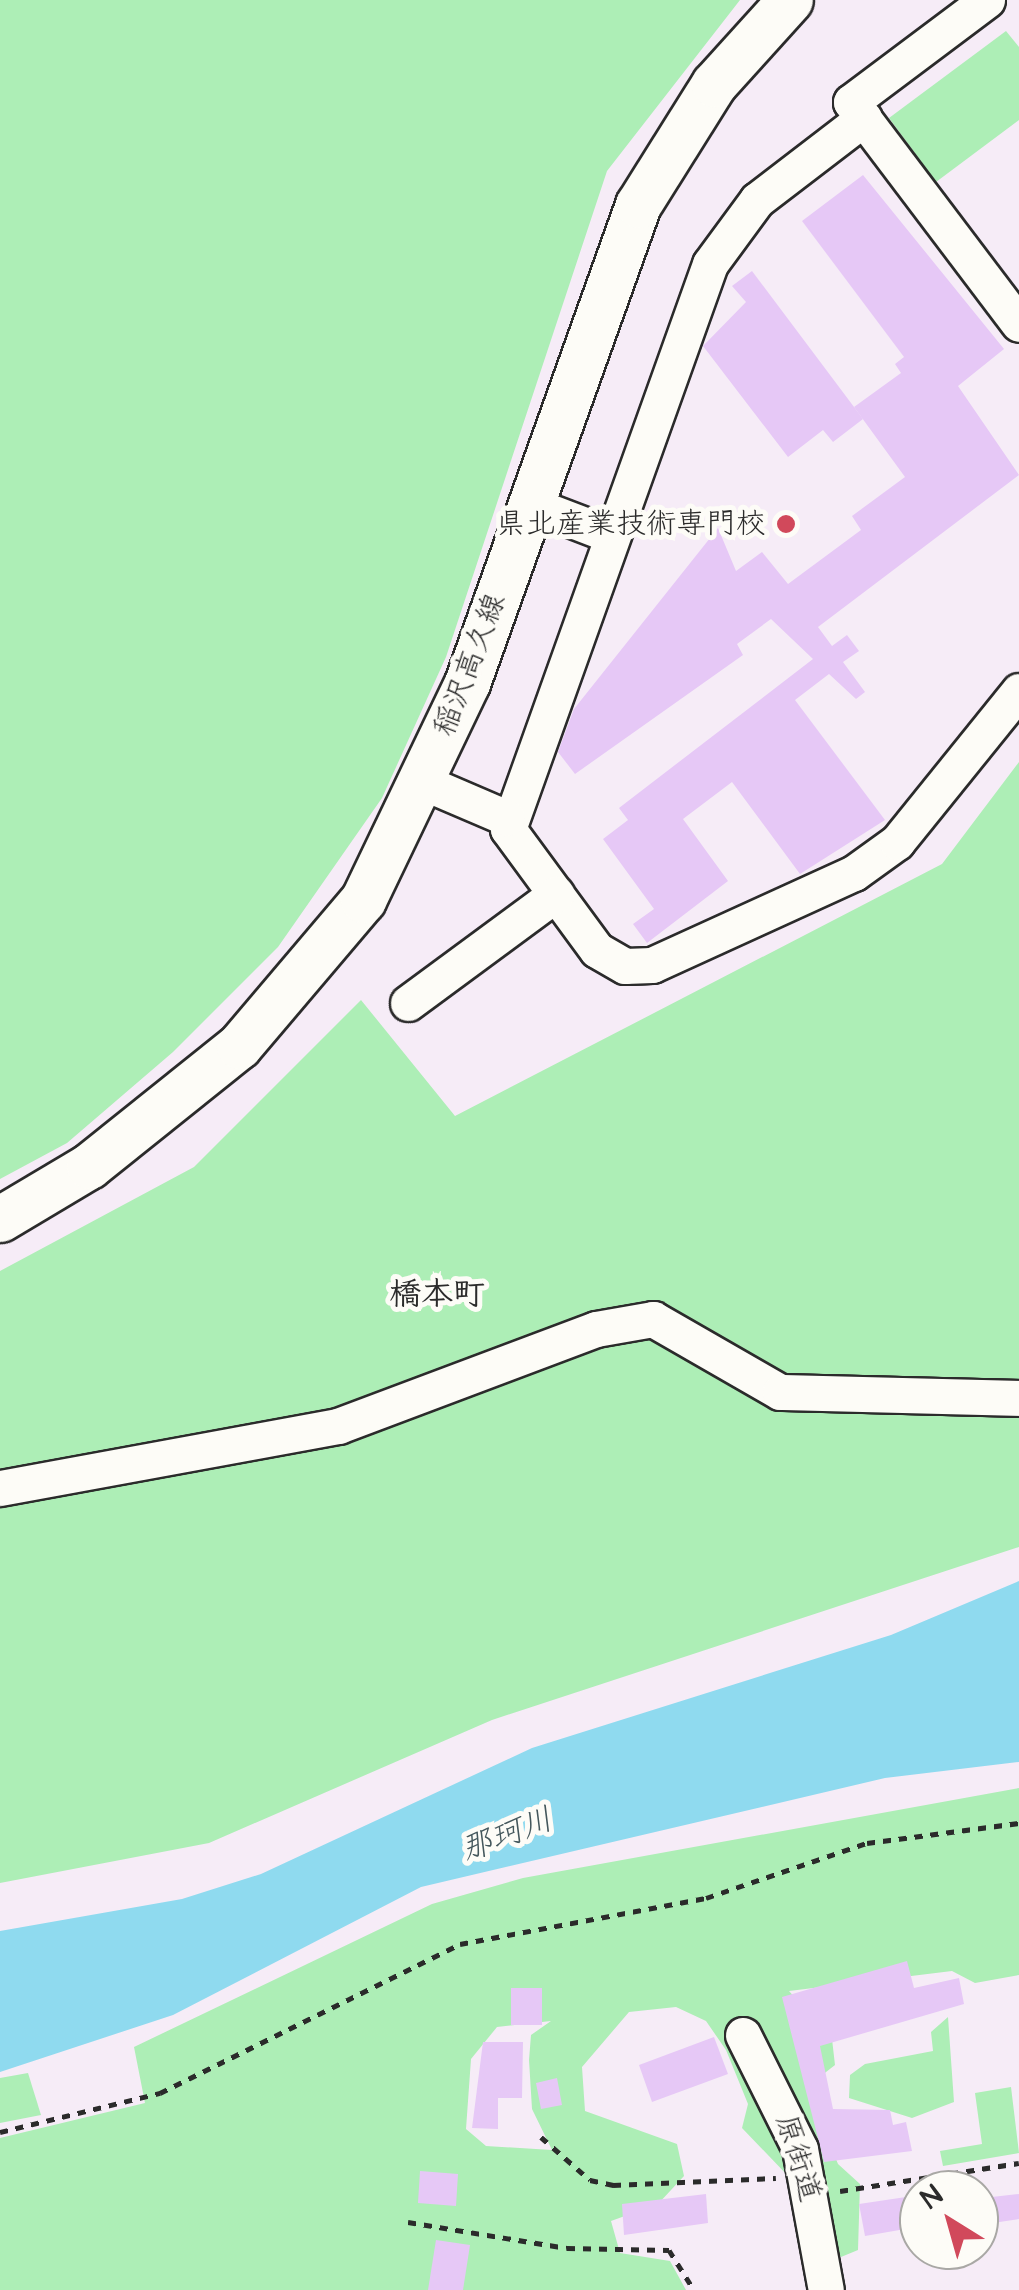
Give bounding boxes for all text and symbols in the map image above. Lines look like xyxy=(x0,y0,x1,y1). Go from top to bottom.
place label: 県北産業技術専門校 xyxy=(496,506,766,542)
marker: 県北産業技術専門校 xyxy=(775,513,797,535)
street label: 稲沢高久線 xyxy=(426,589,514,741)
district label: 橋本町 xyxy=(389,1276,485,1314)
water label: 那珂川 xyxy=(455,1801,559,1871)
street label: 原街道 xyxy=(768,2110,828,2206)
north arrow xyxy=(899,2170,999,2270)
text: N xyxy=(913,2176,951,2218)

